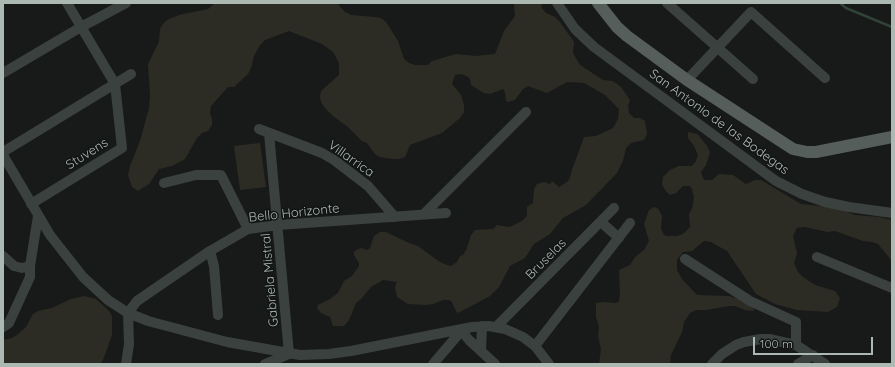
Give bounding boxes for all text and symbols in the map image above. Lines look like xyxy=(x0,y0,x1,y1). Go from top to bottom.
street label: San Antonio de las Bodegas xyxy=(646,66,792,178)
street label: Stuvens xyxy=(63,135,111,173)
street label: Villarrica xyxy=(325,138,377,180)
street label: Bello Horizonte xyxy=(248,200,340,226)
street label: Gabriela Mistral xyxy=(258,232,282,328)
street label: Bruselas xyxy=(522,235,570,283)
scale bar xyxy=(755,329,875,355)
text: 100 m xyxy=(760,336,793,351)

